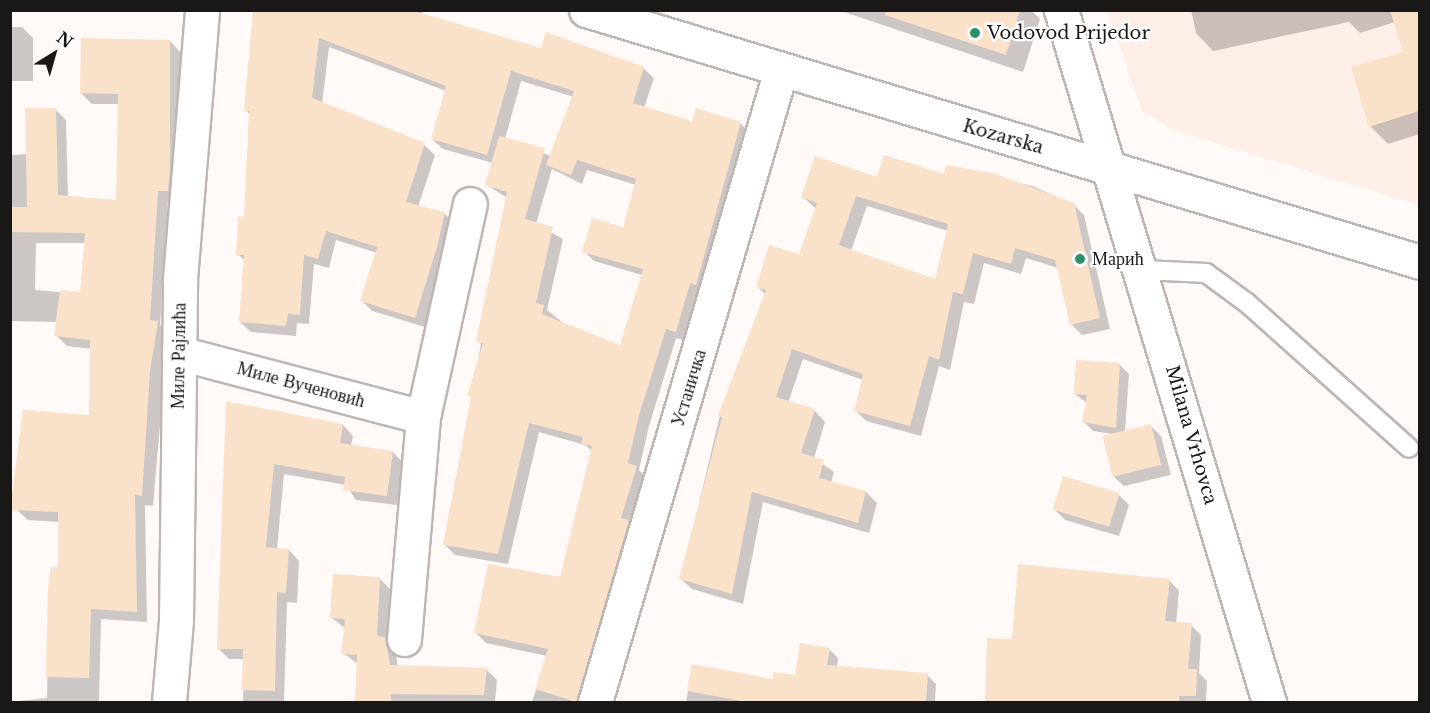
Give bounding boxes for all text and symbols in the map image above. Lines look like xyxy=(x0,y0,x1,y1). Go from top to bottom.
place label: Vodovod Prijedor xyxy=(987,22,1150,44)
north arrow xyxy=(24,24,84,84)
marker: Vodovod Prijedor xyxy=(968,26,982,40)
text: N xyxy=(53,27,77,52)
street label: Kozarska xyxy=(960,115,1046,159)
place label: Марић xyxy=(1092,248,1144,270)
marker: Марић xyxy=(1073,252,1087,266)
street label: Миле Рајлића xyxy=(167,303,191,409)
street label: Устаничка xyxy=(667,347,711,429)
street label: Миле Вученовић xyxy=(235,358,367,412)
street label: Milana Vrhovca xyxy=(1161,362,1221,508)

